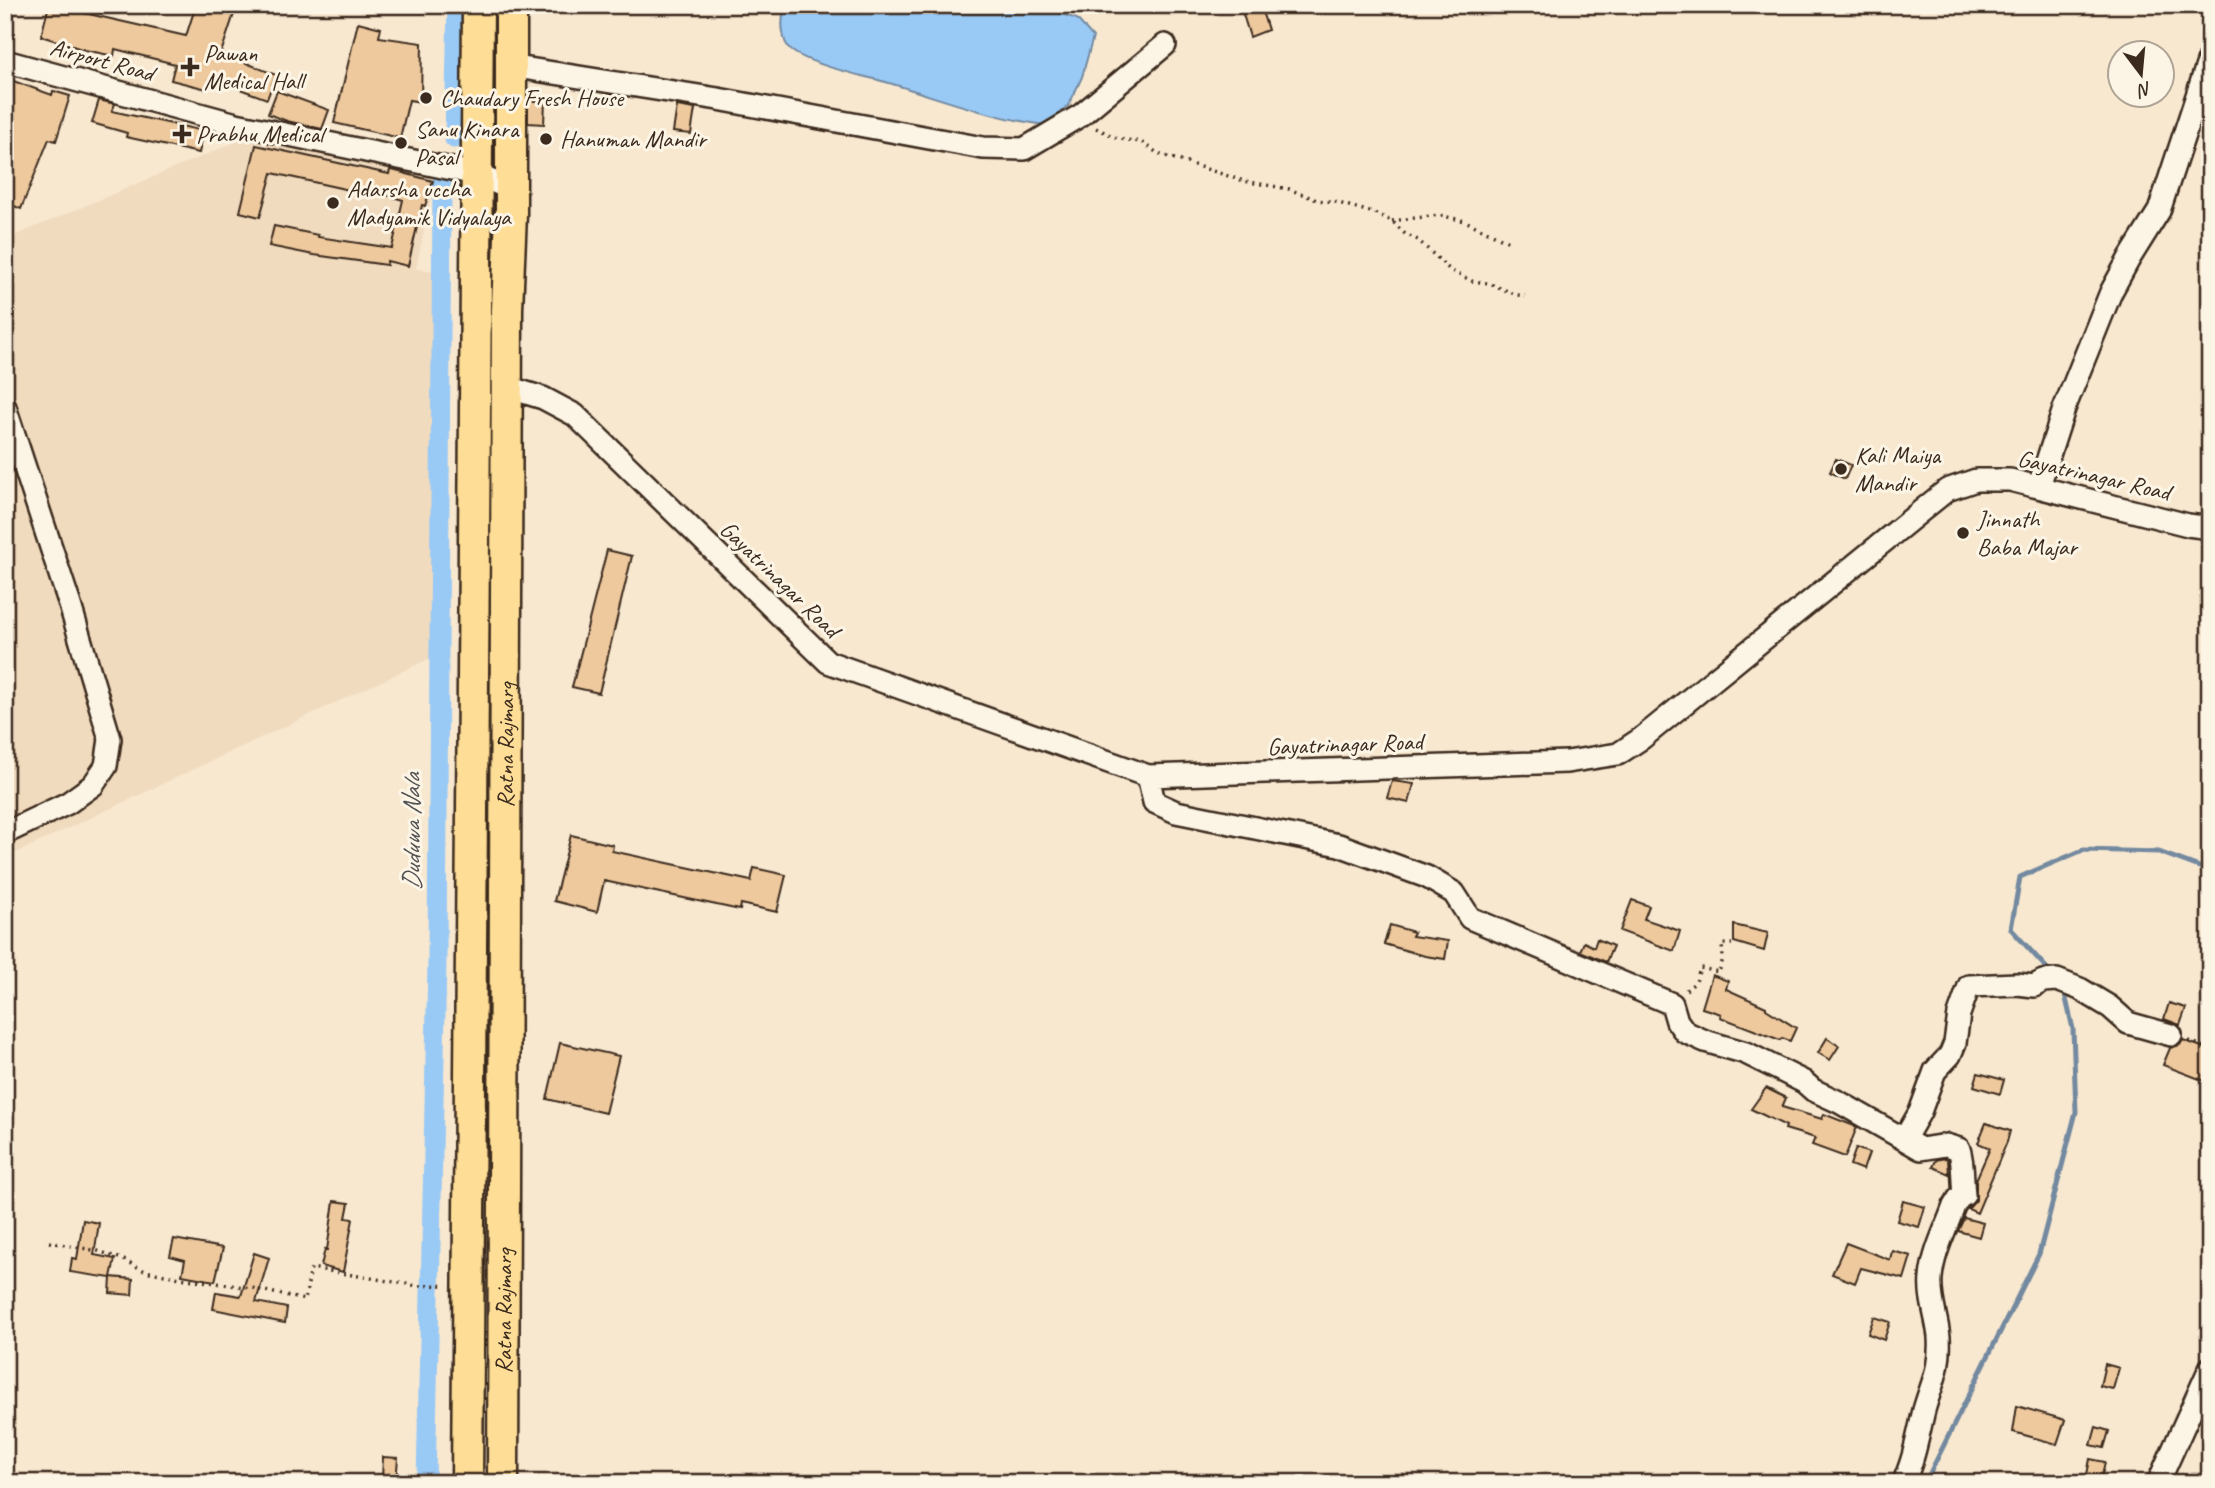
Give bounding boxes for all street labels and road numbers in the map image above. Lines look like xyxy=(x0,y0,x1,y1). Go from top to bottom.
street label: Airport Road xyxy=(47,32,161,89)
street label: Gayatrinagar Road xyxy=(2015,443,2177,508)
street label: Gayatrinagar Road xyxy=(714,514,849,646)
street label: Ratna Rajmarg xyxy=(490,681,521,808)
street label: Gayatrinagar Road xyxy=(1267,726,1427,762)
street label: Ratna Rajmarg xyxy=(488,1247,519,1374)

